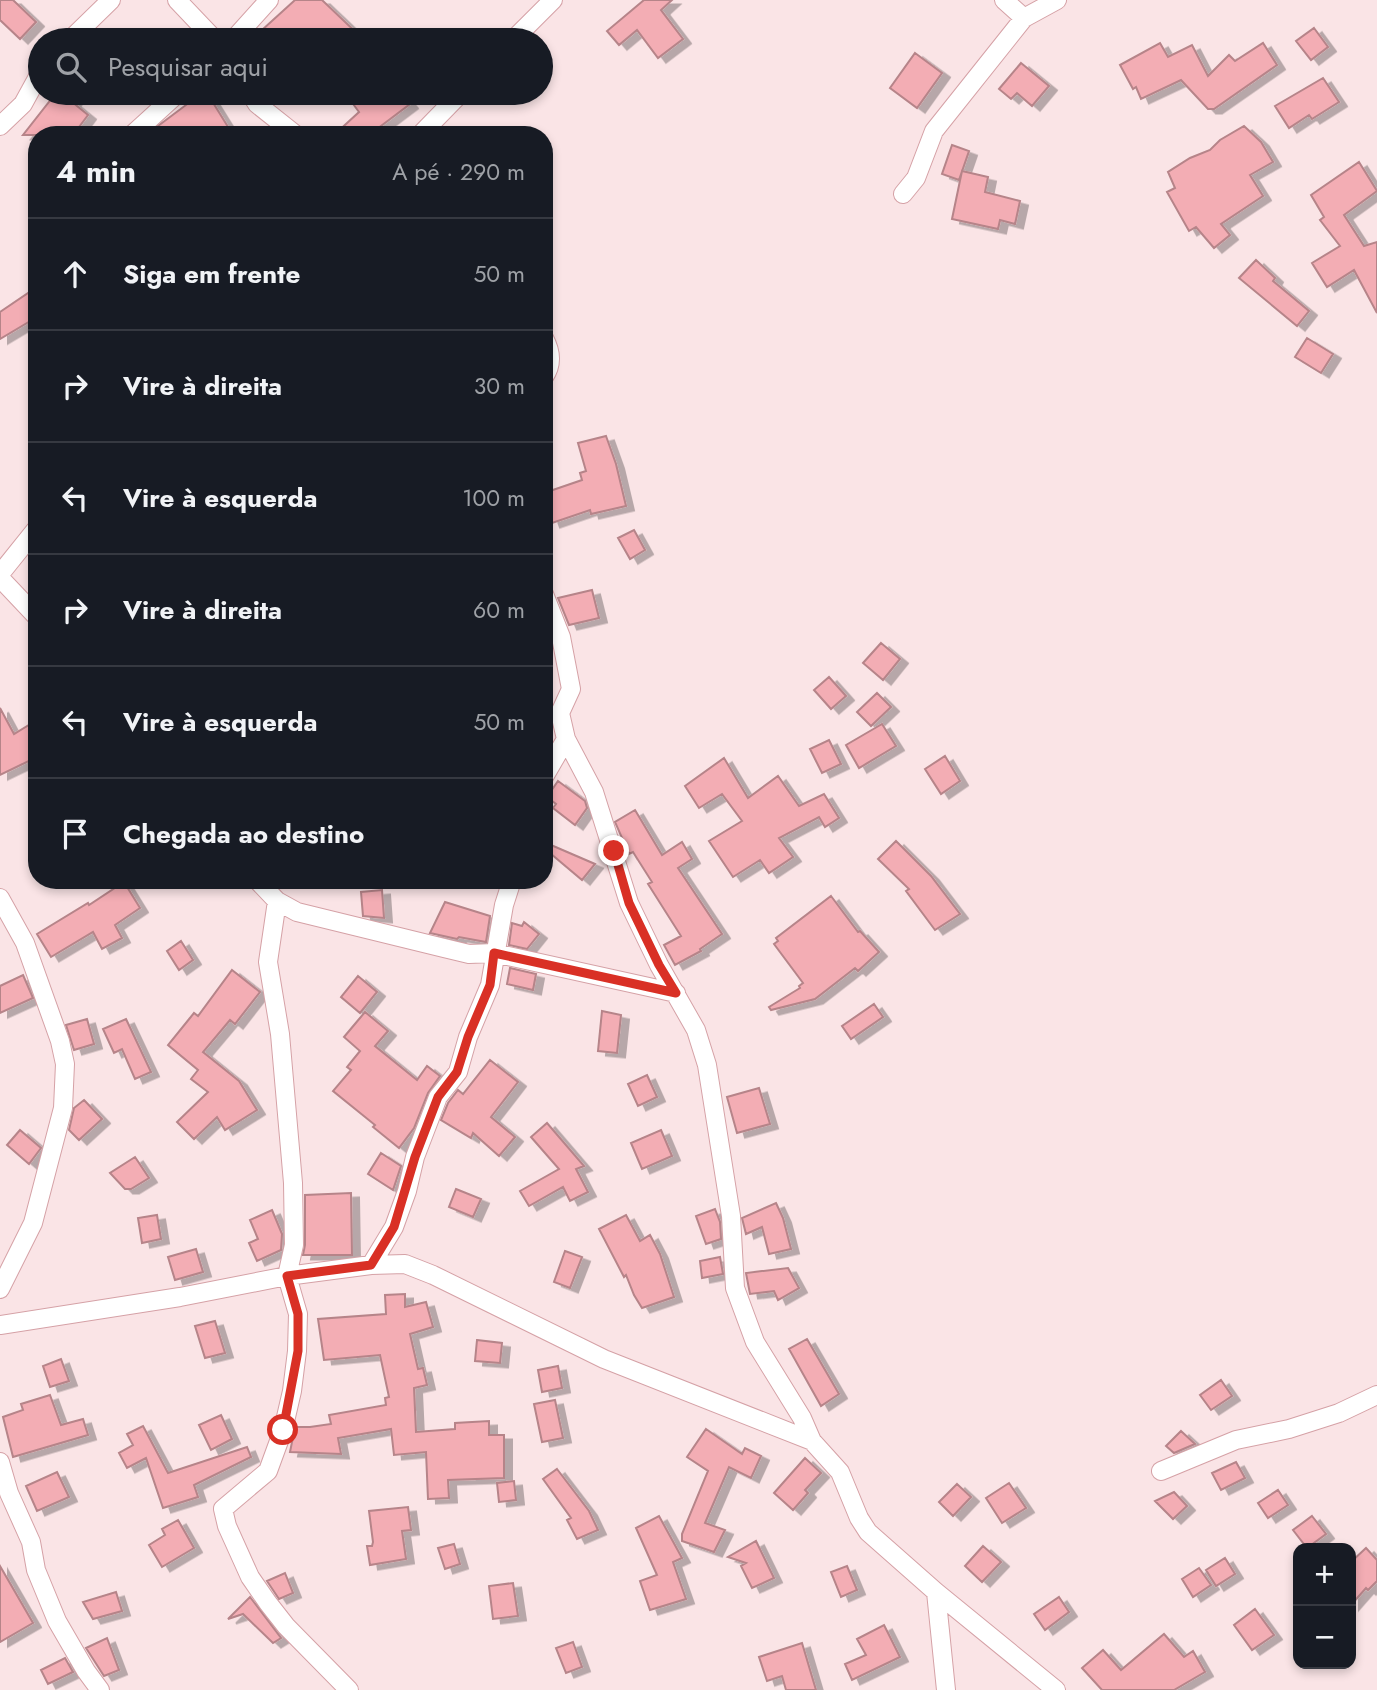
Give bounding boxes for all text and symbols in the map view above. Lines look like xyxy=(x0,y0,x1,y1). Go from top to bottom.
search box xyxy=(28,28,553,105)
icon: search xyxy=(52,48,90,86)
text: Pesquisar aqui xyxy=(108,48,268,86)
text: 4 min xyxy=(56,150,136,193)
text: A pé · 290 m xyxy=(392,155,525,189)
icon: ahead xyxy=(56,255,94,293)
text: Siga em frente xyxy=(123,255,300,293)
text: 50 m xyxy=(473,257,525,291)
icon: right xyxy=(56,367,94,405)
text: Vire à direita xyxy=(123,367,282,405)
text: 30 m xyxy=(474,369,525,403)
icon: left xyxy=(56,479,94,517)
text: Vire à esquerda xyxy=(123,479,318,517)
text: 100 m xyxy=(462,481,525,515)
icon: right xyxy=(56,591,94,629)
text: Vire à direita xyxy=(123,591,282,629)
text: 60 m xyxy=(473,593,525,627)
icon: left xyxy=(56,703,94,741)
text: Vire à esquerda xyxy=(123,703,318,741)
text: 50 m xyxy=(473,705,525,739)
icon: arrive xyxy=(56,815,94,853)
text: Chegada ao destino xyxy=(123,815,364,853)
route end xyxy=(598,835,629,866)
route start xyxy=(267,1414,298,1445)
map controls xyxy=(1293,1543,1356,1669)
button: + xyxy=(1293,1543,1356,1606)
button: − xyxy=(1293,1606,1356,1669)

